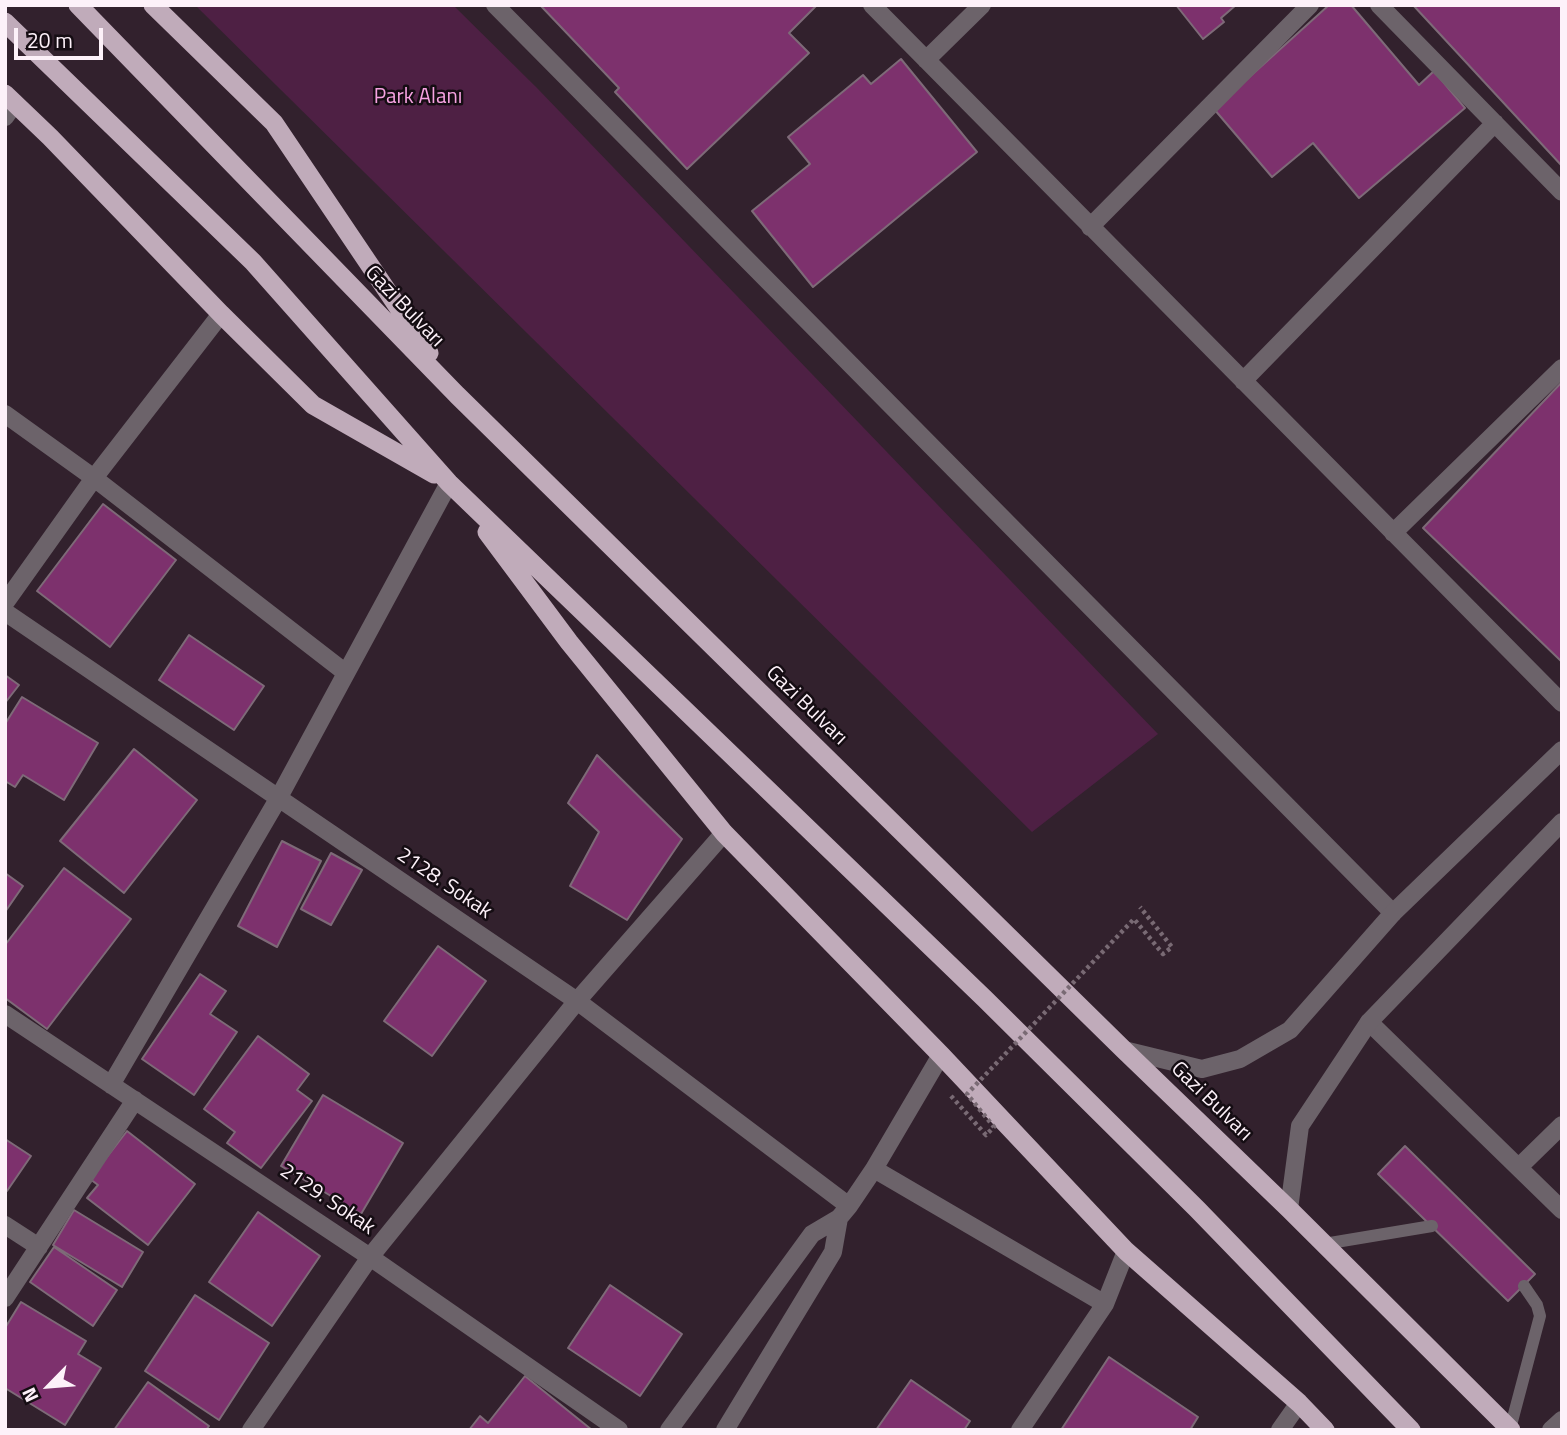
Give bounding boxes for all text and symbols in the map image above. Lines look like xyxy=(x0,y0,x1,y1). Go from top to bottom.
scale bar xyxy=(18,14,107,58)
text: 20 m xyxy=(27,24,73,56)
park label: Park Alanı xyxy=(374,85,462,111)
street label: Gazi Bulvarı xyxy=(359,261,449,353)
street label: Gazi Bulvarı xyxy=(760,661,852,751)
street label: 2128. Sokak xyxy=(392,843,496,925)
street label: Gazi Bulvarı xyxy=(1165,1057,1257,1147)
street label: 2129. Sokak xyxy=(275,1159,379,1241)
north arrow xyxy=(14,1351,84,1421)
text: N xyxy=(14,1383,45,1407)

